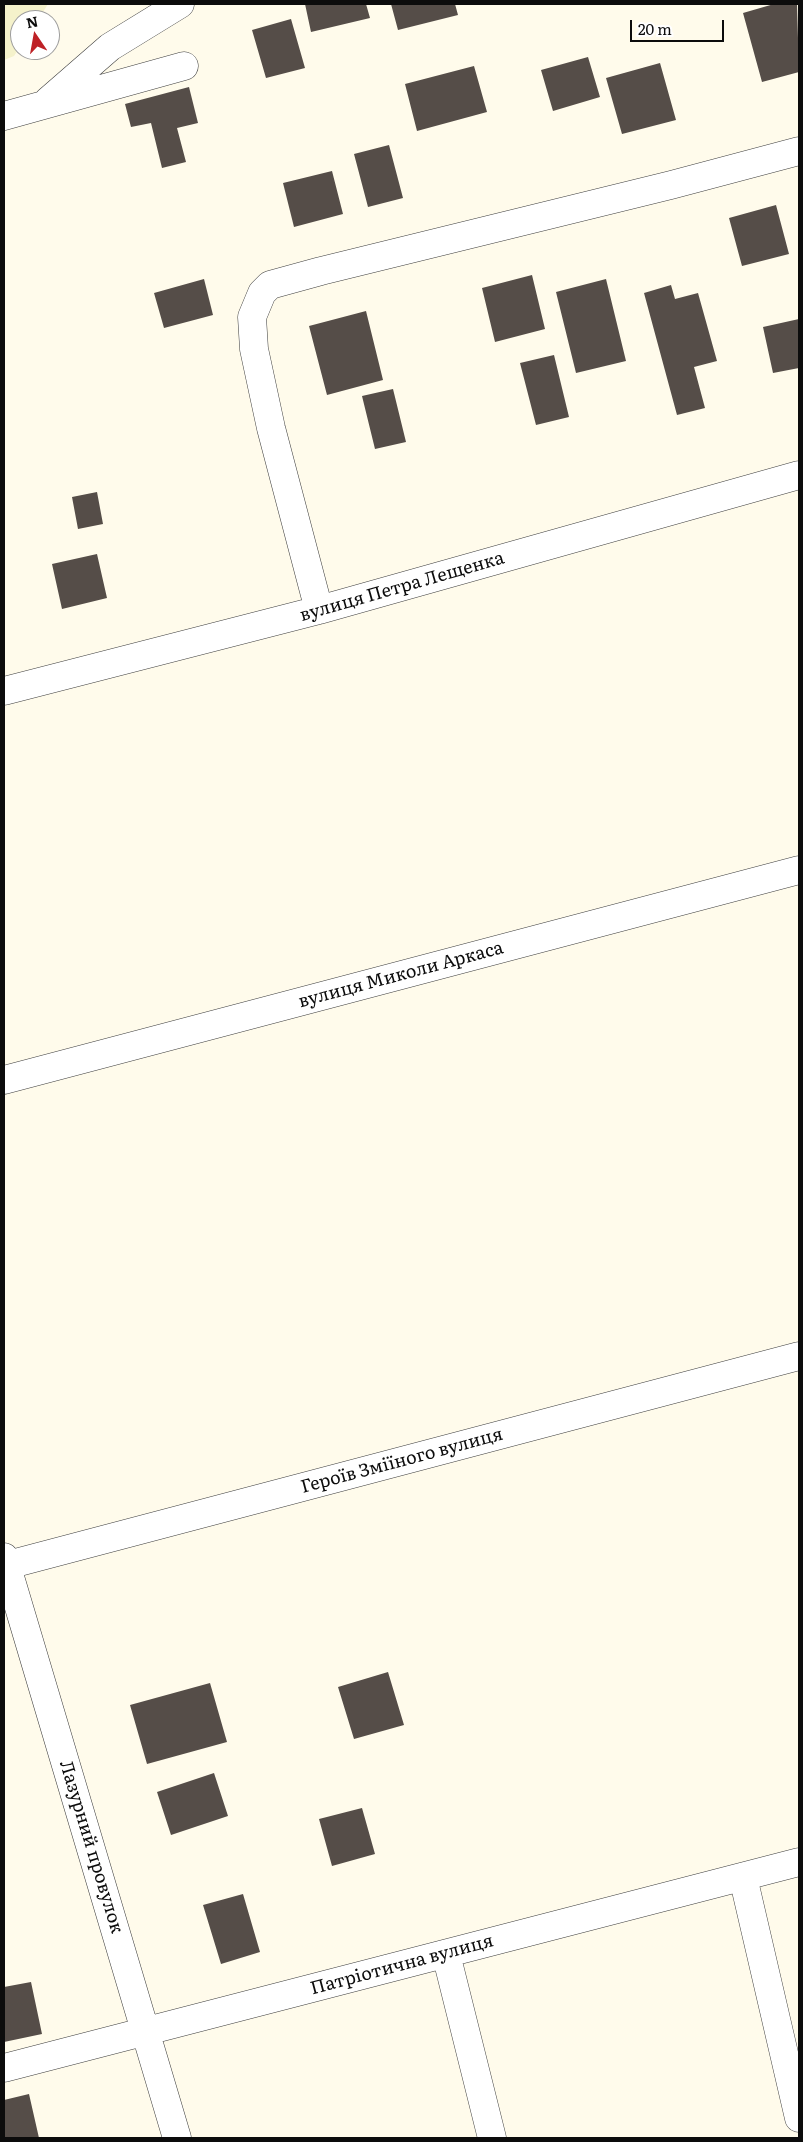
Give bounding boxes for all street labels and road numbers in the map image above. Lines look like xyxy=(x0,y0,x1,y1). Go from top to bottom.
street label: вулиця Петра Лещенка xyxy=(297,547,507,627)
street label: вулиця Миколи Аркаса xyxy=(296,937,506,1013)
street label: Героїв Зміїного вулиця xyxy=(299,1424,505,1498)
street label: Лазурний провулок xyxy=(54,1758,128,1936)
street label: Патріотична вулиця xyxy=(308,1930,496,2000)

